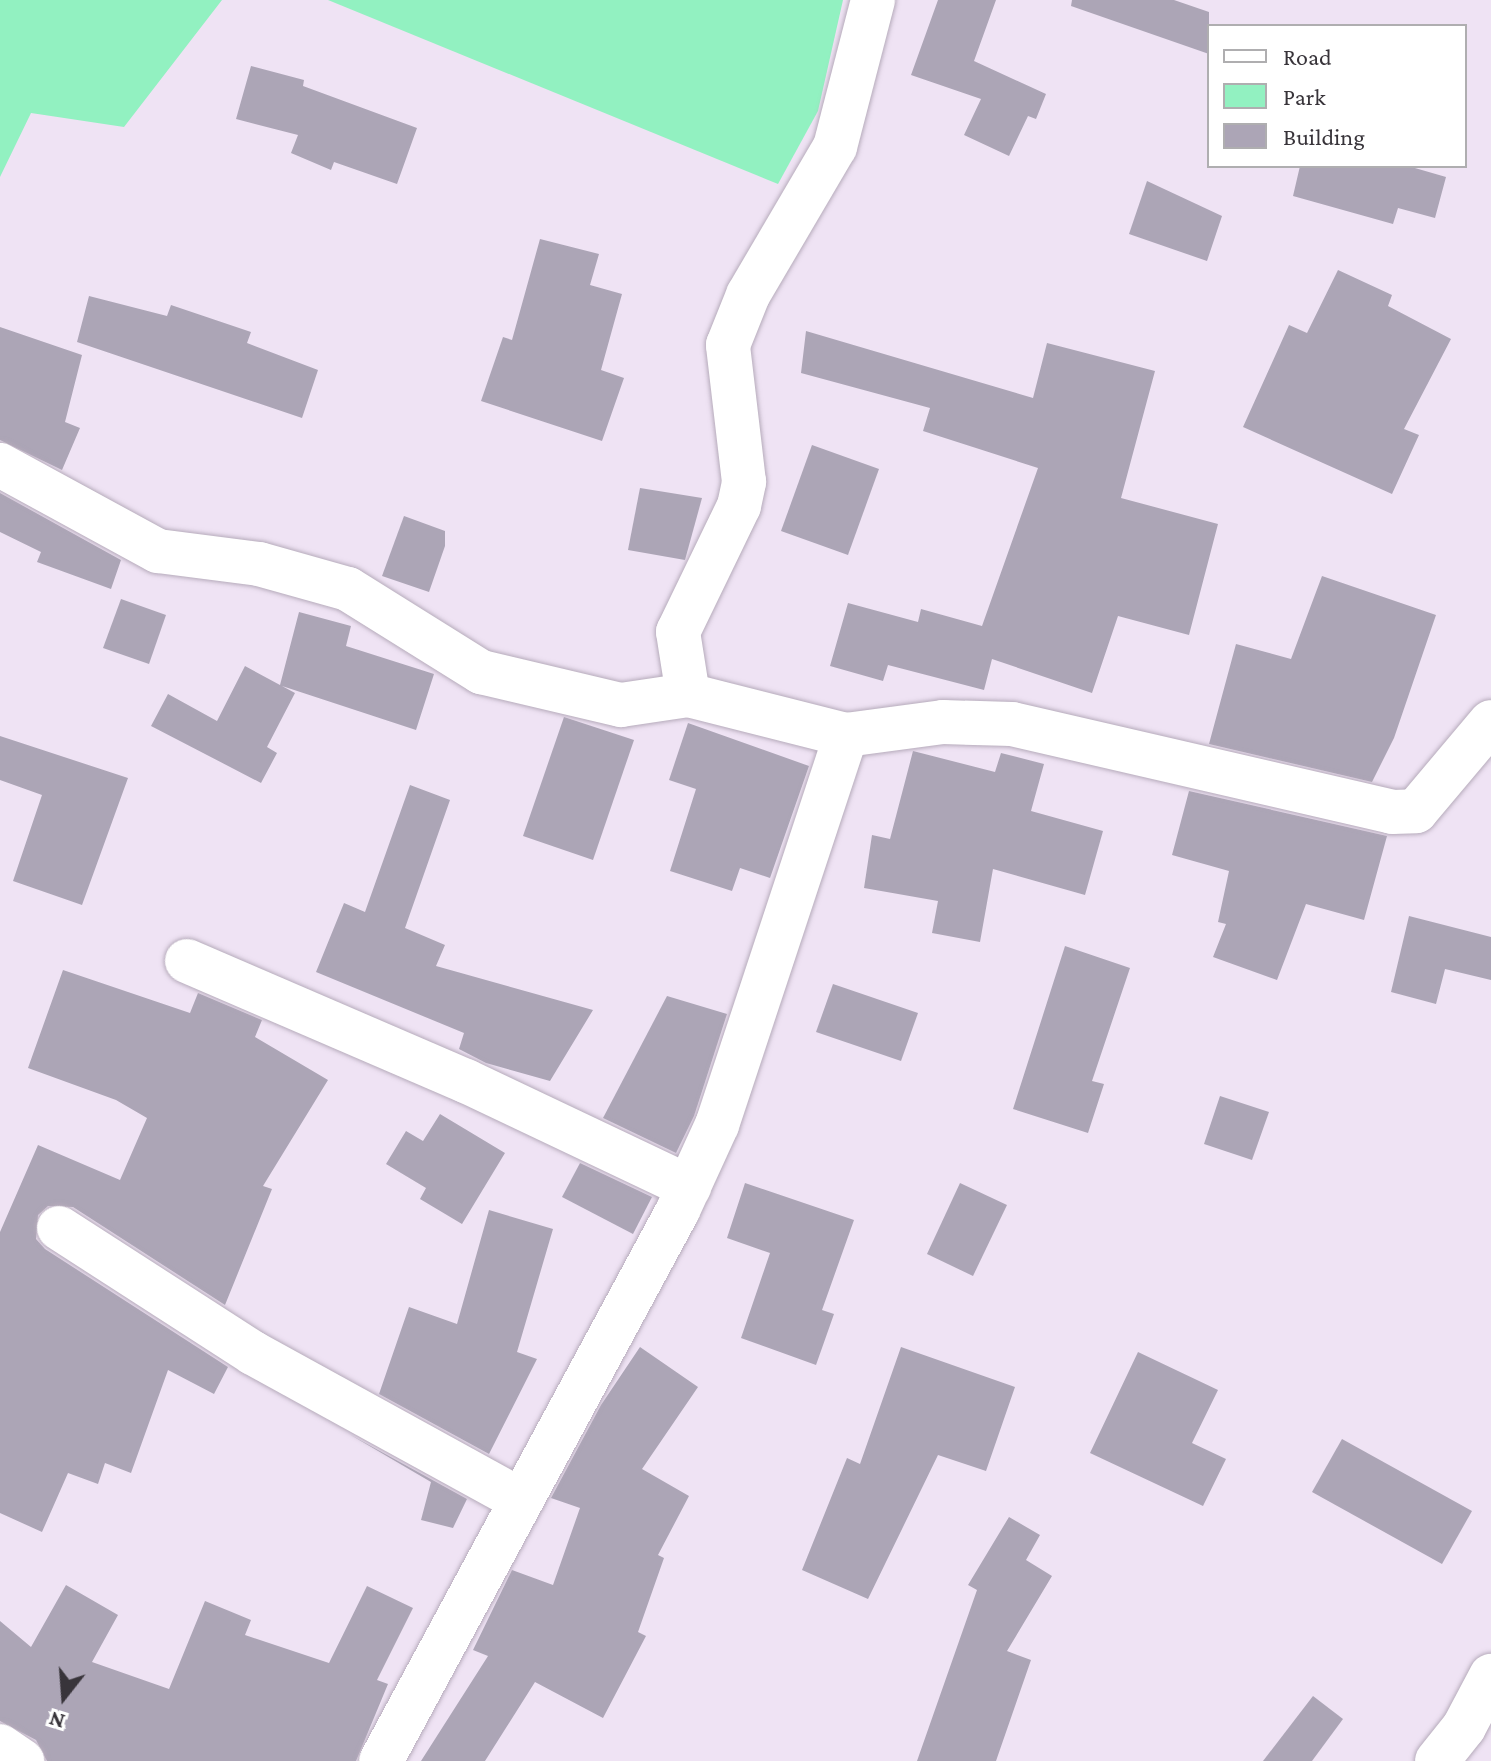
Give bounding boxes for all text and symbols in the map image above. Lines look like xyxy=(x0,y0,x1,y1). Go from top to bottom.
legend xyxy=(1207,24,1467,168)
text: Road xyxy=(1283,43,1332,70)
text: Park xyxy=(1283,83,1326,110)
text: Building xyxy=(1283,123,1365,150)
north arrow xyxy=(24,1657,104,1737)
text: N xyxy=(46,1706,68,1735)

